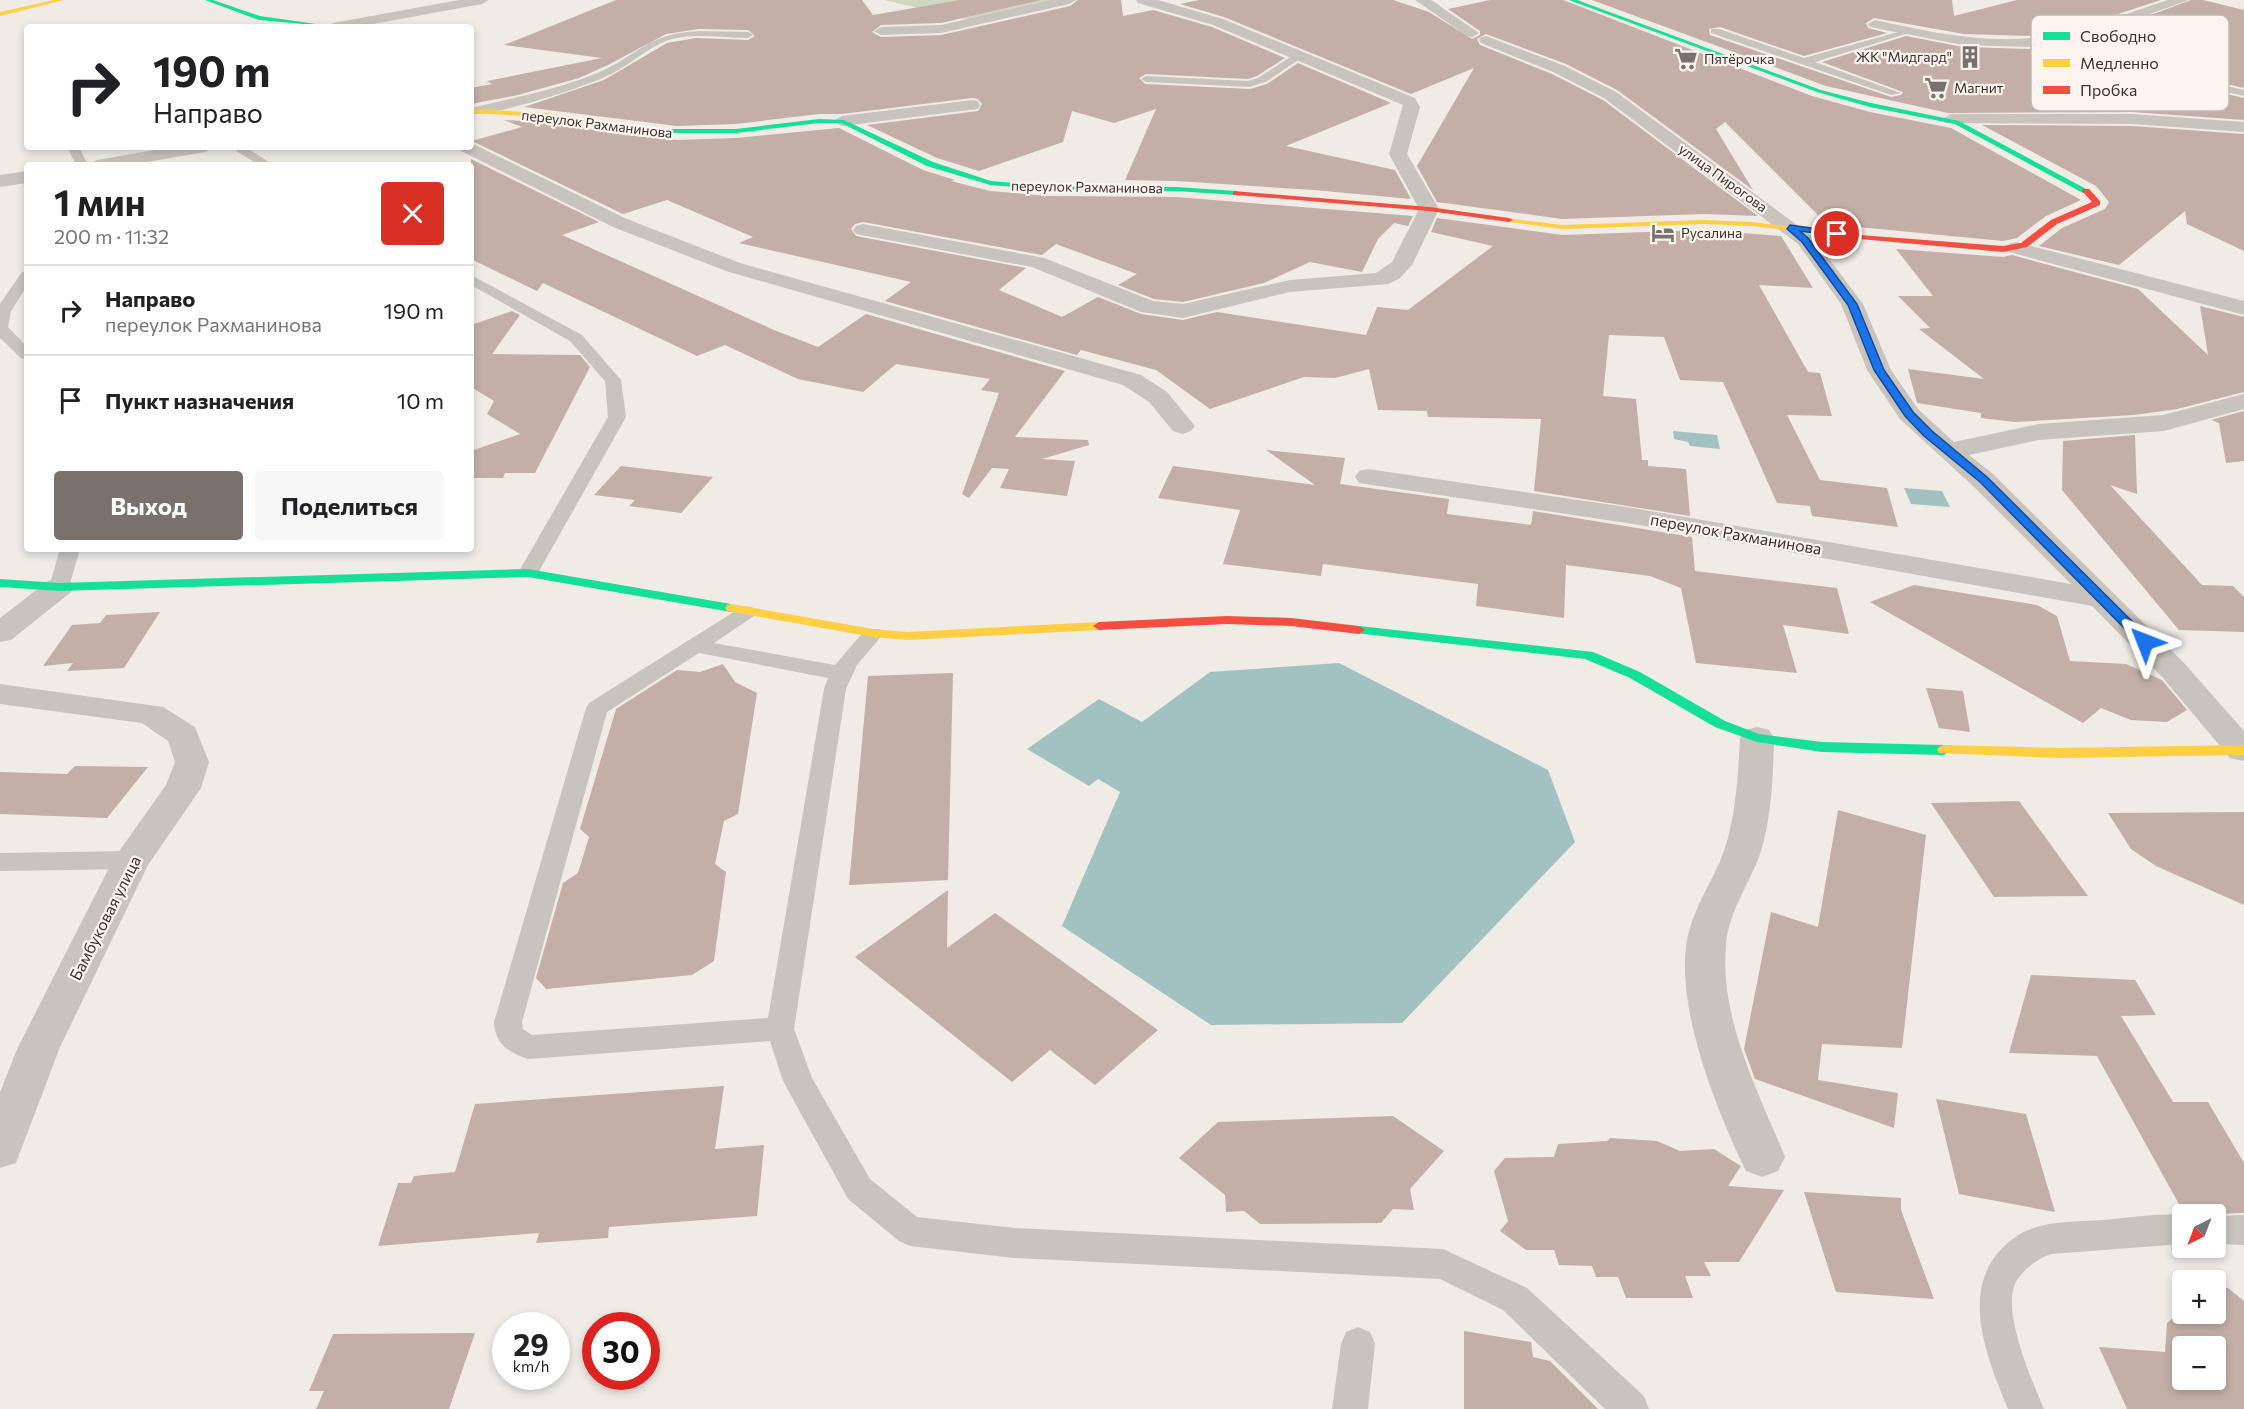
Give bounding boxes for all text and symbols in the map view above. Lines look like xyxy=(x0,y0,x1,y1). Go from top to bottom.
legend xyxy=(2031,15,2229,111)
text: Свободно xyxy=(2080,26,2156,45)
text: 190 m xyxy=(153,44,271,96)
building icon: ЖК "Мидгард" xyxy=(1957,44,1983,70)
supermarket icon: Пятёрочка xyxy=(1673,46,1699,72)
icon: right xyxy=(54,48,132,126)
place label: ЖК "Мидгард" xyxy=(1856,48,1952,65)
place label: Пятёрочка xyxy=(1704,50,1774,67)
text: Медленно xyxy=(2080,53,2159,72)
supermarket icon: Магнит xyxy=(1923,75,1949,101)
place label: Магнит xyxy=(1954,79,2004,96)
text: Пробка xyxy=(2080,80,2137,99)
text: Направо xyxy=(153,96,263,129)
street label: переулок Рахманинова xyxy=(521,106,673,141)
street label: улица Пирогова xyxy=(1676,140,1771,215)
street label: переулок Рахманинова xyxy=(1011,177,1163,196)
text: 1 мин xyxy=(54,179,146,223)
button: close xyxy=(381,182,444,245)
pin xyxy=(1811,208,1862,259)
icon: arrive xyxy=(1820,217,1853,250)
hotel icon: Русалина xyxy=(1650,220,1676,246)
text: 200 m · 11:32 xyxy=(54,224,169,248)
place label: Русалина xyxy=(1681,224,1742,241)
text: Направо xyxy=(105,285,195,312)
icon: right xyxy=(54,294,87,327)
text: 190 m xyxy=(383,297,444,324)
text: переулок Рахманинова xyxy=(105,312,322,336)
icon: arrive xyxy=(54,384,87,417)
text: Пункт назначения xyxy=(105,387,294,414)
text: 10 m xyxy=(397,387,444,414)
button: Выход xyxy=(54,471,243,540)
button: Поделиться xyxy=(255,471,444,540)
street label: переулок Рахманинова xyxy=(1649,509,1823,558)
position arrow xyxy=(2113,610,2177,674)
street label: Бамбуковая улица xyxy=(65,852,144,983)
north arrow xyxy=(2172,1204,2226,1258)
map controls xyxy=(2172,1204,2226,1390)
button: + xyxy=(2172,1270,2226,1324)
speed limit sign: 30 xyxy=(582,1312,660,1390)
text: 29 xyxy=(513,1325,549,1362)
button: − xyxy=(2172,1336,2226,1390)
text: km/h xyxy=(513,1357,549,1375)

